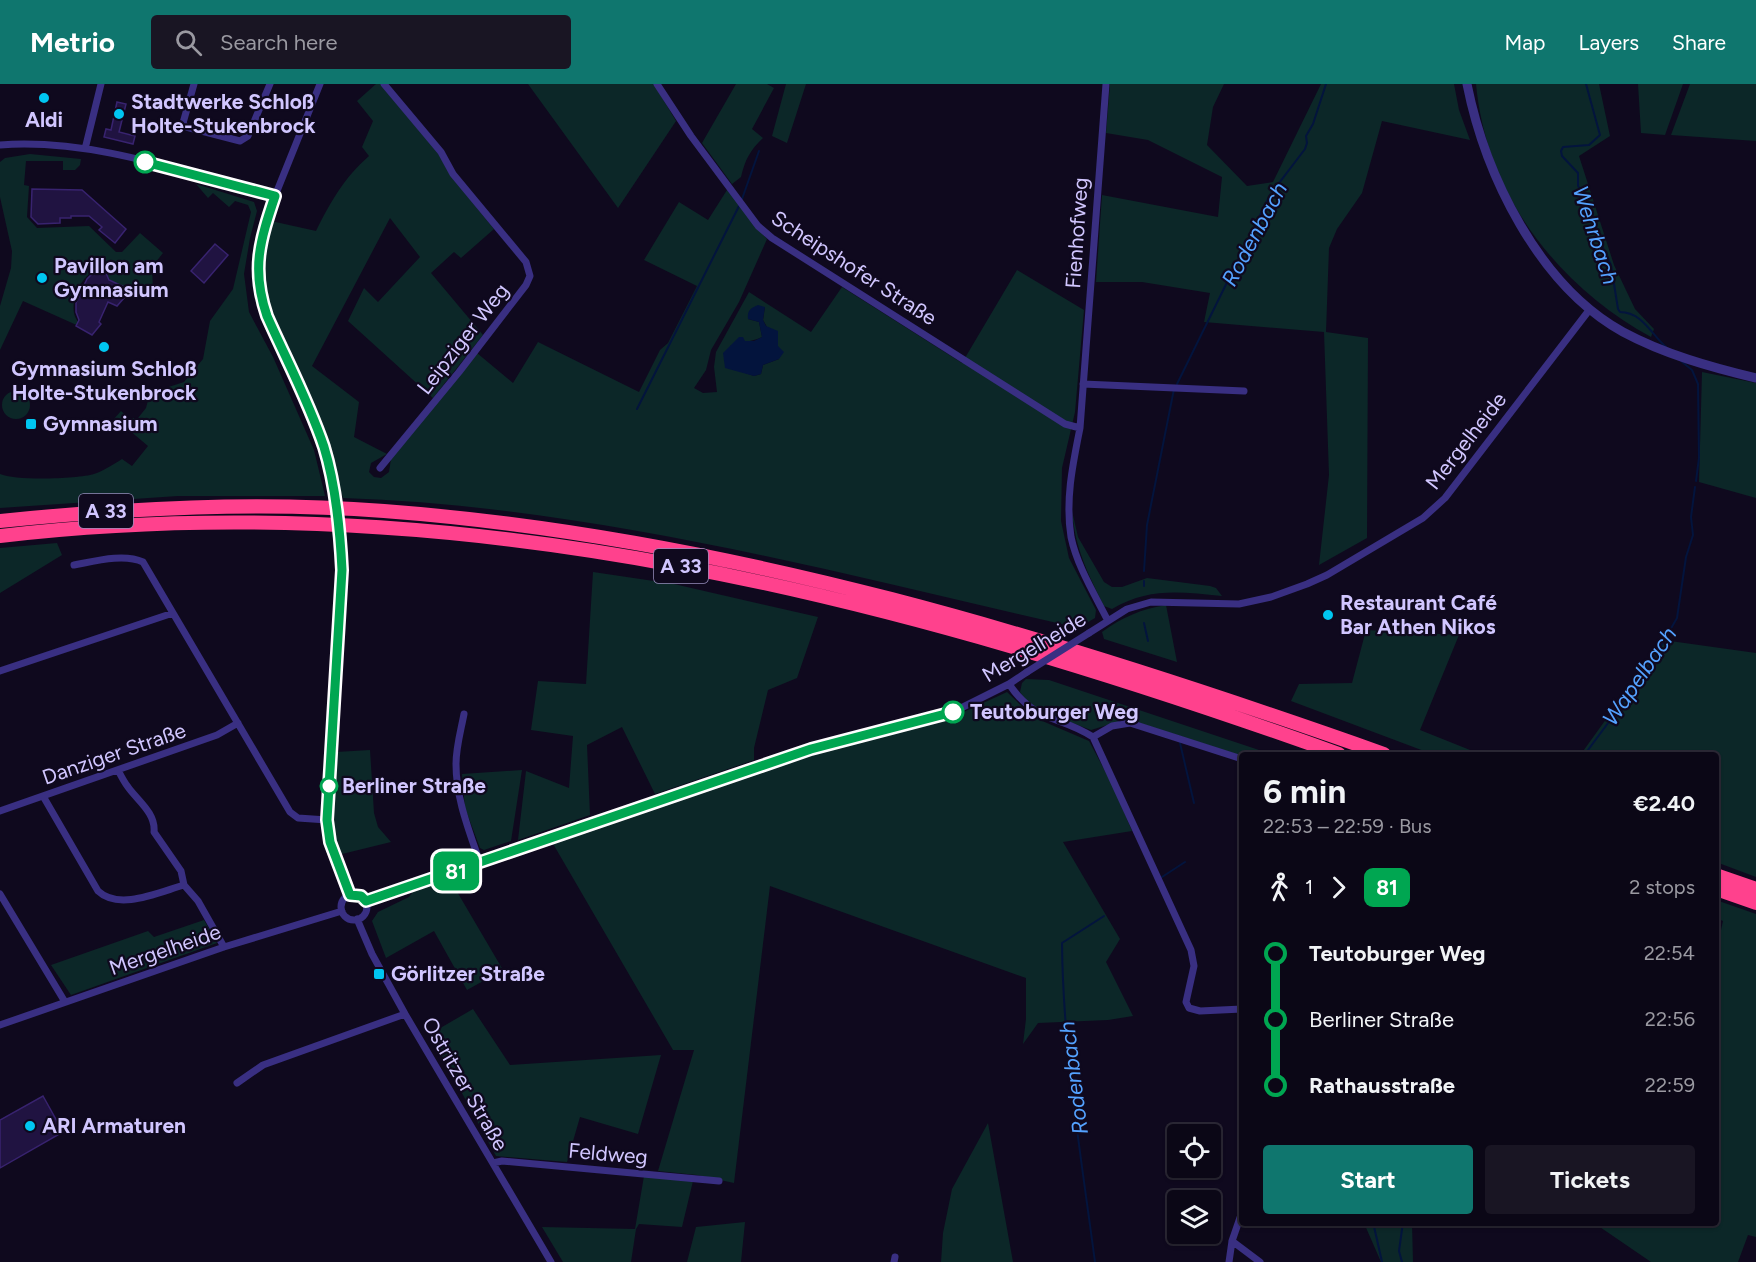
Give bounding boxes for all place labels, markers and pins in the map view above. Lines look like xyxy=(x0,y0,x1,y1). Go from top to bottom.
place label: Stadtwerke Schloß Holte-Stukenbrock xyxy=(131,89,316,138)
marker: Aldi xyxy=(37,91,51,105)
place label: Aldi xyxy=(25,107,63,132)
marker: Stadtwerke Schloß Holte-Stukenbrock xyxy=(112,107,126,121)
unlabelled marker xyxy=(134,151,156,173)
place label: Pavillon am Gymnasium xyxy=(54,253,169,302)
marker: Pavillon am Gymnasium xyxy=(35,271,49,285)
marker: Gymnasium Schloß Holte-Stukenbrock xyxy=(97,340,111,354)
place label: Gymnasium Schloß Holte-Stukenbrock xyxy=(11,356,197,405)
place label: Gymnasium xyxy=(43,411,158,436)
marker: Gymnasium xyxy=(24,417,38,431)
place label: Restaurant Café Bar Athen Nikos xyxy=(1340,590,1497,639)
marker: Restaurant Café Bar Athen Nikos xyxy=(1321,608,1335,622)
place label: Teutoburger Weg xyxy=(970,699,1139,724)
marker: Teutoburger Weg xyxy=(942,701,964,723)
place label: Berliner Straße xyxy=(342,773,486,798)
marker: Berliner Straße xyxy=(320,777,338,795)
place label: Görlitzer Straße xyxy=(391,961,545,986)
marker: Görlitzer Straße xyxy=(372,967,386,981)
place label: ARI Armaturen xyxy=(42,1113,186,1138)
marker: ARI Armaturen xyxy=(23,1119,37,1133)

